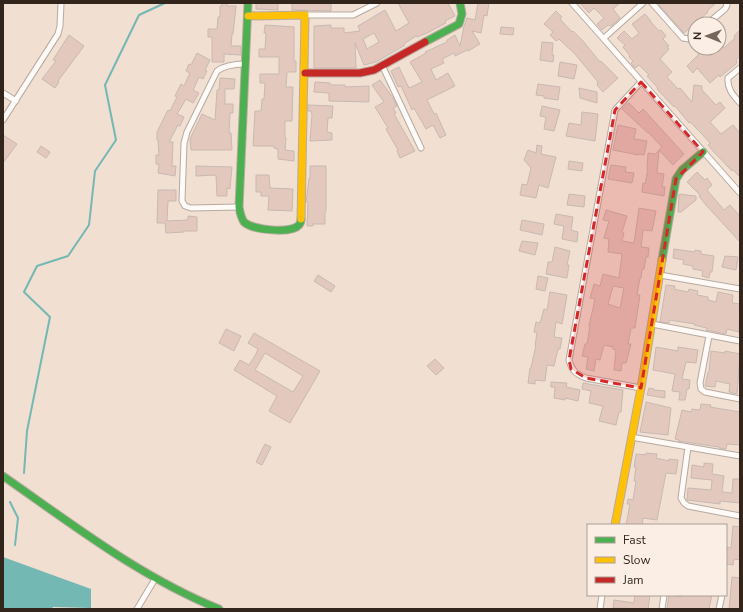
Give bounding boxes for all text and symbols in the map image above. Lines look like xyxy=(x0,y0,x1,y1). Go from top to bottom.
north arrow xyxy=(687,16,727,56)
text: N xyxy=(690,32,705,40)
legend xyxy=(587,524,727,596)
text: Fast xyxy=(623,532,646,548)
text: Slow xyxy=(623,552,651,568)
text: Jam xyxy=(622,572,644,588)

